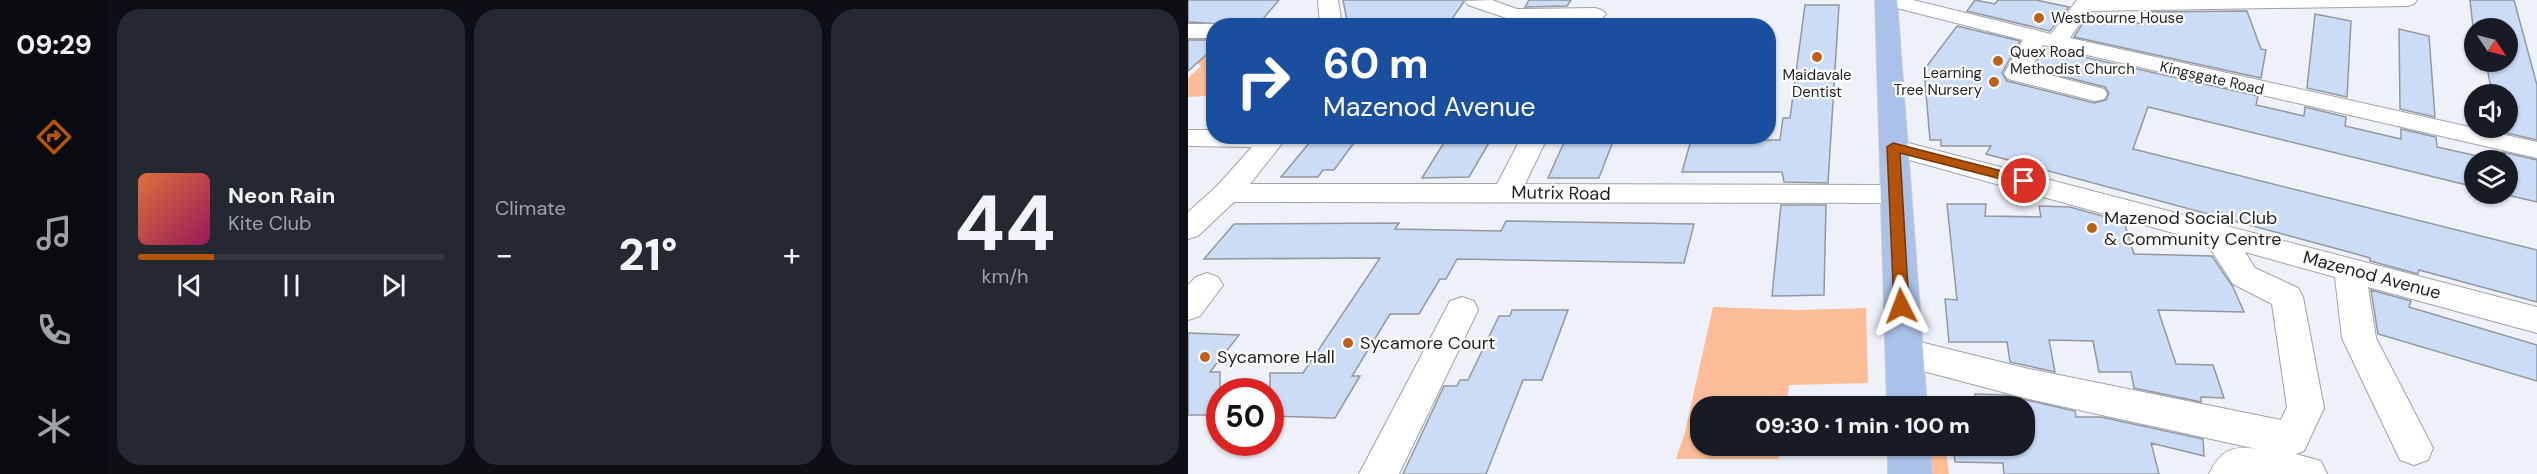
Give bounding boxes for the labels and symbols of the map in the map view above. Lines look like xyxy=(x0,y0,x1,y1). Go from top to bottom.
place label: Westbourne House xyxy=(2051,8,2184,28)
marker: Westbourne House xyxy=(2032,11,2046,25)
north arrow xyxy=(2464,18,2518,72)
place label: Quex Road Methodist Church xyxy=(2010,42,2135,79)
marker: Maidavale Dentist xyxy=(1810,50,1824,64)
marker: Quex Road Methodist Church xyxy=(1991,54,2005,68)
street label: Kingsgate Road xyxy=(2158,56,2266,100)
place label: Learning Tree Nursery xyxy=(1894,63,1983,100)
place label: Maidavale Dentist xyxy=(1782,65,1852,102)
marker: Learning Tree Nursery xyxy=(1987,75,2001,89)
pin xyxy=(1998,155,2049,206)
street label: Mutrix Road xyxy=(1511,180,1611,206)
place label: Mazenod Social Club & Community Centre xyxy=(2104,206,2282,251)
marker: Mazenod Social Club & Community Centre xyxy=(2085,221,2099,235)
street label: Mazenod Avenue xyxy=(2300,245,2444,305)
position arrow xyxy=(1869,274,1933,338)
place label: Sycamore Court xyxy=(1360,331,1495,355)
marker: Sycamore Court xyxy=(1341,336,1355,350)
place label: Sycamore Hall xyxy=(1217,345,1335,369)
marker: Sycamore Hall xyxy=(1198,350,1212,364)
speed limit sign: 50 xyxy=(1206,378,1284,456)

